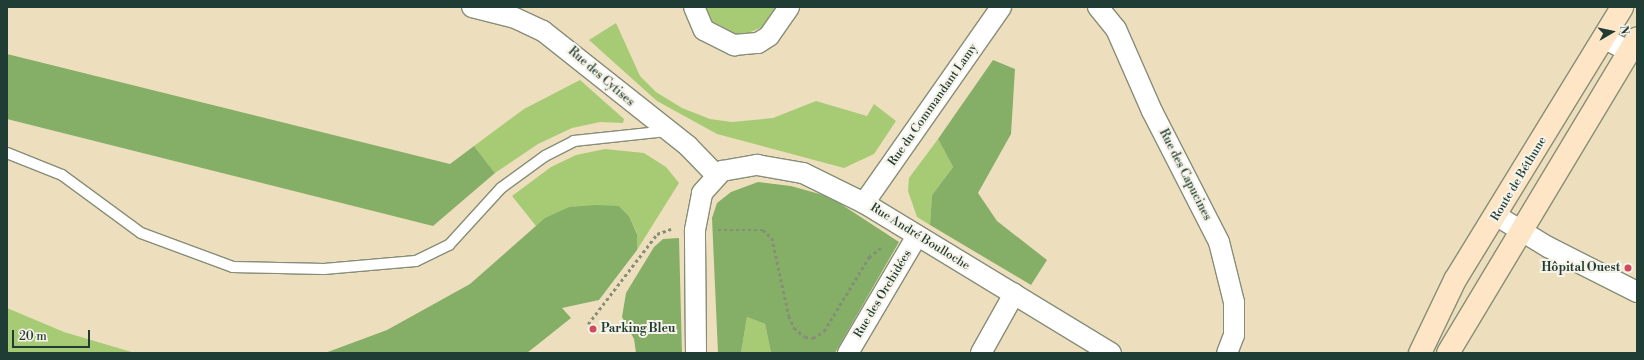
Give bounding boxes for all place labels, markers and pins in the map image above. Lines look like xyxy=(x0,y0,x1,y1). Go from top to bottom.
place label: Hôpital Ouest xyxy=(1541,261,1620,275)
marker: Hôpital Ouest xyxy=(1623,263,1633,273)
place label: Parking Bleu xyxy=(601,322,675,336)
marker: Parking Bleu xyxy=(588,324,598,334)

